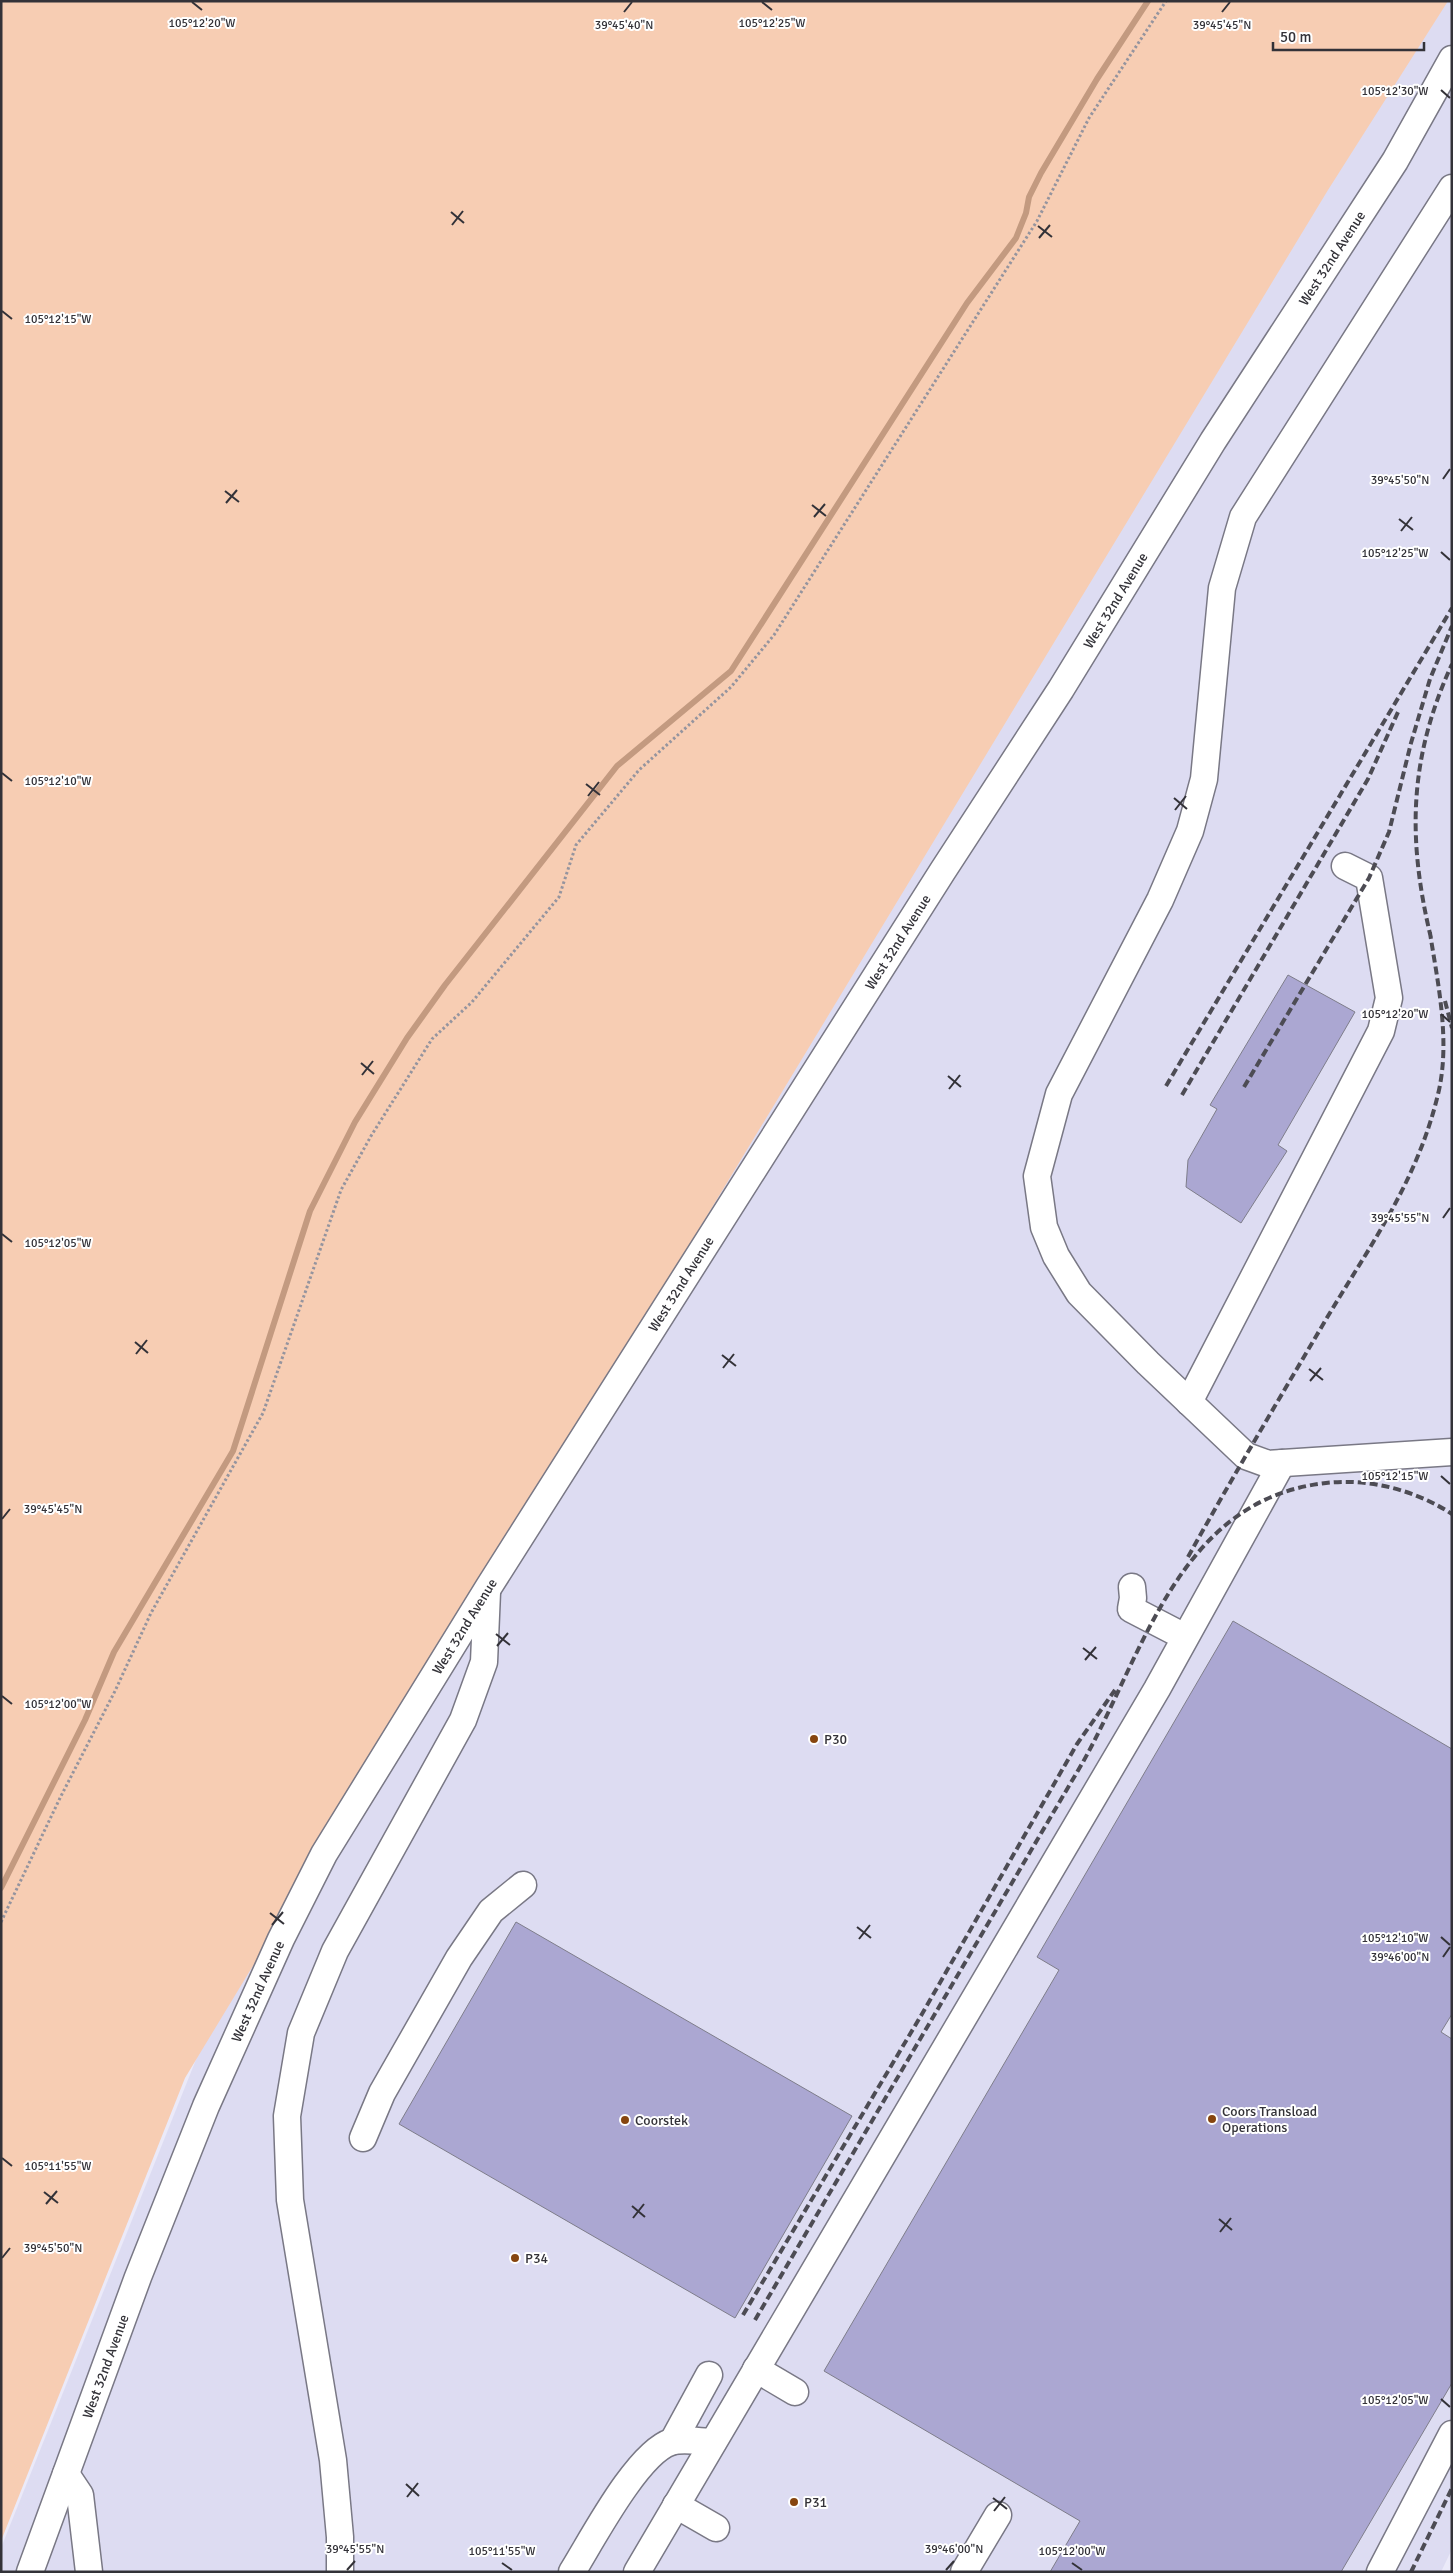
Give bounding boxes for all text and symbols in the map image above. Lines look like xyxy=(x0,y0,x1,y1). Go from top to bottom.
text: 105°12'20"W xyxy=(168,16,236,31)
text: 105°12'25"W xyxy=(738,16,806,31)
text: 39°45'40"N xyxy=(595,18,653,33)
text: 39°45'45"N xyxy=(1193,18,1251,33)
scale bar xyxy=(1273,20,1424,52)
text: 50 m xyxy=(1280,28,1311,46)
text: 105°12'30"W xyxy=(1361,84,1429,99)
street label: West 32nd Avenue xyxy=(1295,208,1369,309)
text: 105°12'15"W xyxy=(24,312,92,327)
text: 39°45'50"N xyxy=(1371,473,1429,488)
text: 105°12'25"W xyxy=(1361,546,1429,561)
street label: West 32nd Avenue xyxy=(1079,549,1151,652)
text: 105°12'10"W xyxy=(24,774,92,789)
street label: West 32nd Avenue xyxy=(861,891,934,993)
text: 105°12'20"W xyxy=(1361,1007,1429,1022)
text: 39°45'55"N xyxy=(1371,1211,1429,1226)
street label: West 32nd Avenue xyxy=(644,1233,717,1335)
text: 105°12'05"W xyxy=(24,1236,92,1251)
text: 105°12'15"W xyxy=(1361,1469,1429,1484)
text: 39°45'45"N xyxy=(24,1502,82,1517)
street label: West 32nd Avenue xyxy=(428,1575,500,1677)
text: 105°12'00"W xyxy=(24,1697,92,1712)
place label: P30 xyxy=(824,1731,847,1748)
marker: P30 xyxy=(808,1733,820,1745)
text: 105°12'10"W xyxy=(1361,1931,1429,1946)
street label: West 32nd Avenue xyxy=(227,1938,288,2045)
text: 39°46'00"N xyxy=(1371,1950,1429,1965)
place label: Coors Transload Operations xyxy=(1222,2103,1317,2136)
place label: Coorstek xyxy=(635,2112,688,2129)
marker: Coors Transload Operations xyxy=(1206,2113,1218,2125)
marker: Coorstek xyxy=(619,2114,631,2126)
text: 105°11'55"W xyxy=(24,2159,92,2174)
text: 39°45'50"N xyxy=(24,2241,82,2256)
place label: P34 xyxy=(525,2250,549,2267)
marker: P34 xyxy=(509,2252,521,2264)
street label: West 32nd Avenue xyxy=(78,2312,132,2421)
text: 105°12'05"W xyxy=(1361,2393,1429,2408)
place label: P31 xyxy=(804,2494,827,2511)
marker: P31 xyxy=(788,2496,800,2508)
text: 39°45'55"N xyxy=(326,2542,384,2557)
text: 39°46'00"N xyxy=(925,2542,983,2557)
text: 105°11'55"W xyxy=(468,2544,536,2559)
text: 105°12'00"W xyxy=(1038,2544,1106,2559)

